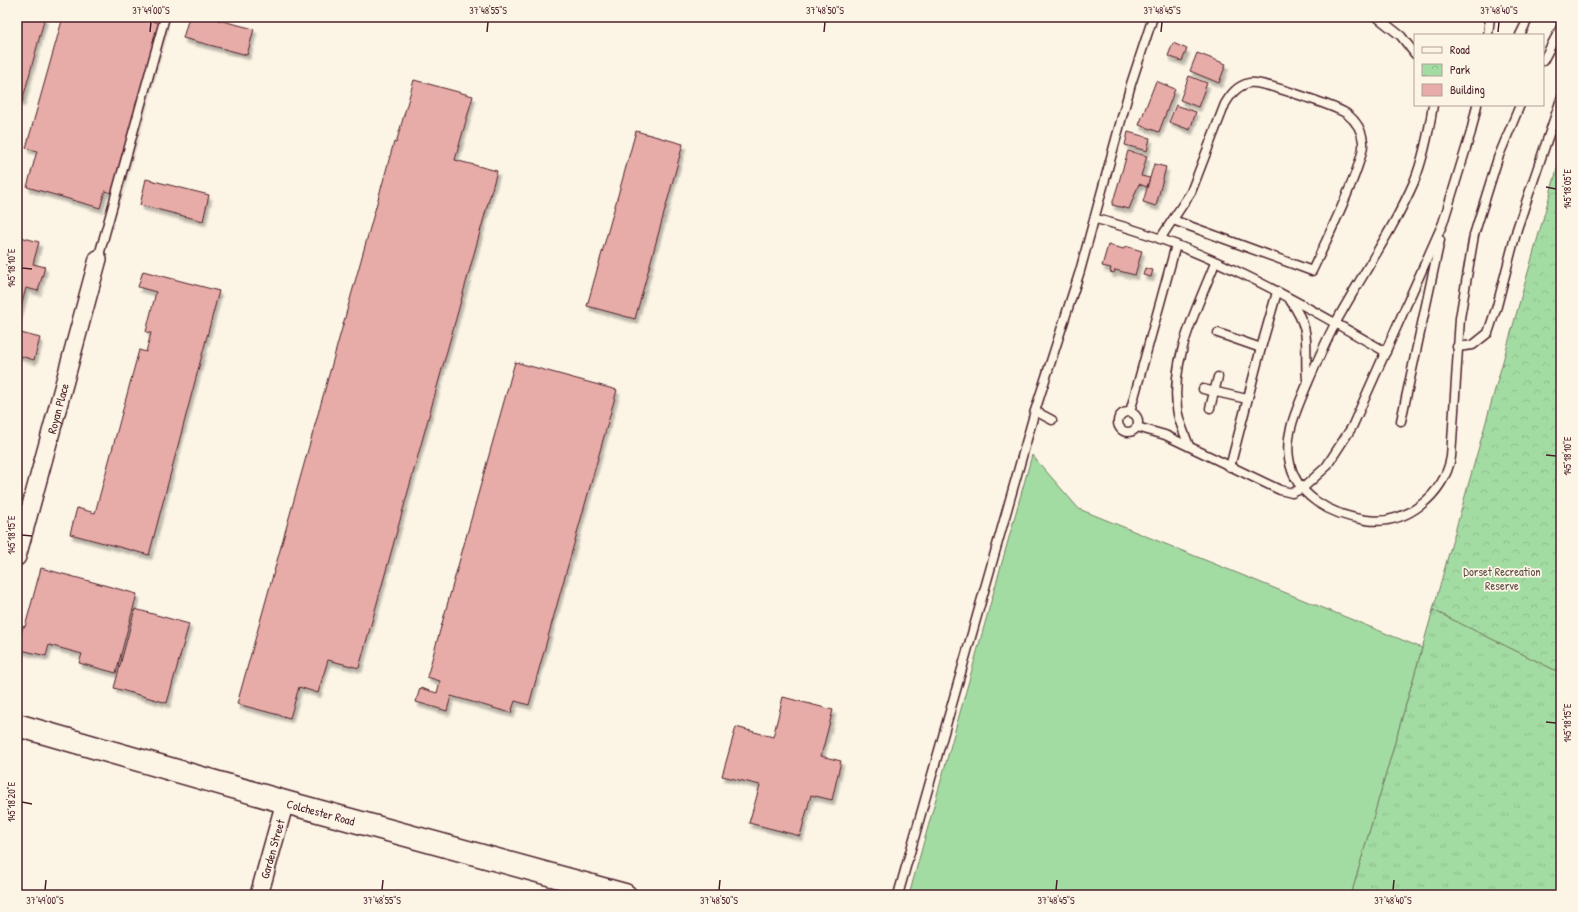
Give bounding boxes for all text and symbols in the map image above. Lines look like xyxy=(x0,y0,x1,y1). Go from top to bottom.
text: 37°49'00"S xyxy=(132,4,170,17)
text: 37°48'55"S xyxy=(469,4,507,17)
text: 37°48'50"S xyxy=(806,4,844,17)
text: 37°48'45"S xyxy=(1143,4,1181,17)
text: 37°48'40"S xyxy=(1480,4,1518,17)
legend xyxy=(1414,34,1544,106)
text: Road xyxy=(1450,41,1470,58)
text: Park xyxy=(1450,61,1470,78)
text: Building xyxy=(1450,81,1485,98)
text: 145°18'05"E xyxy=(1561,169,1574,209)
text: 145°18'10"E xyxy=(5,248,18,288)
street label: Royan Place xyxy=(42,381,72,435)
text: 145°18'10"E xyxy=(1561,436,1574,476)
text: 145°18'15"E xyxy=(5,515,18,554)
park label: Dorset Recreation Reserve xyxy=(1463,563,1541,594)
text: 145°18'15"E xyxy=(1561,703,1574,742)
text: 145°18'20"E xyxy=(5,781,18,822)
street label: Colchester Road xyxy=(285,794,357,829)
street label: Garden Street xyxy=(256,816,289,880)
text: 37°49'00"S xyxy=(26,894,64,907)
text: 37°48'55"S xyxy=(363,894,401,907)
text: 37°48'50"S xyxy=(700,894,738,907)
text: 37°48'45"S xyxy=(1037,894,1075,907)
text: 37°48'40"S xyxy=(1374,894,1412,907)

